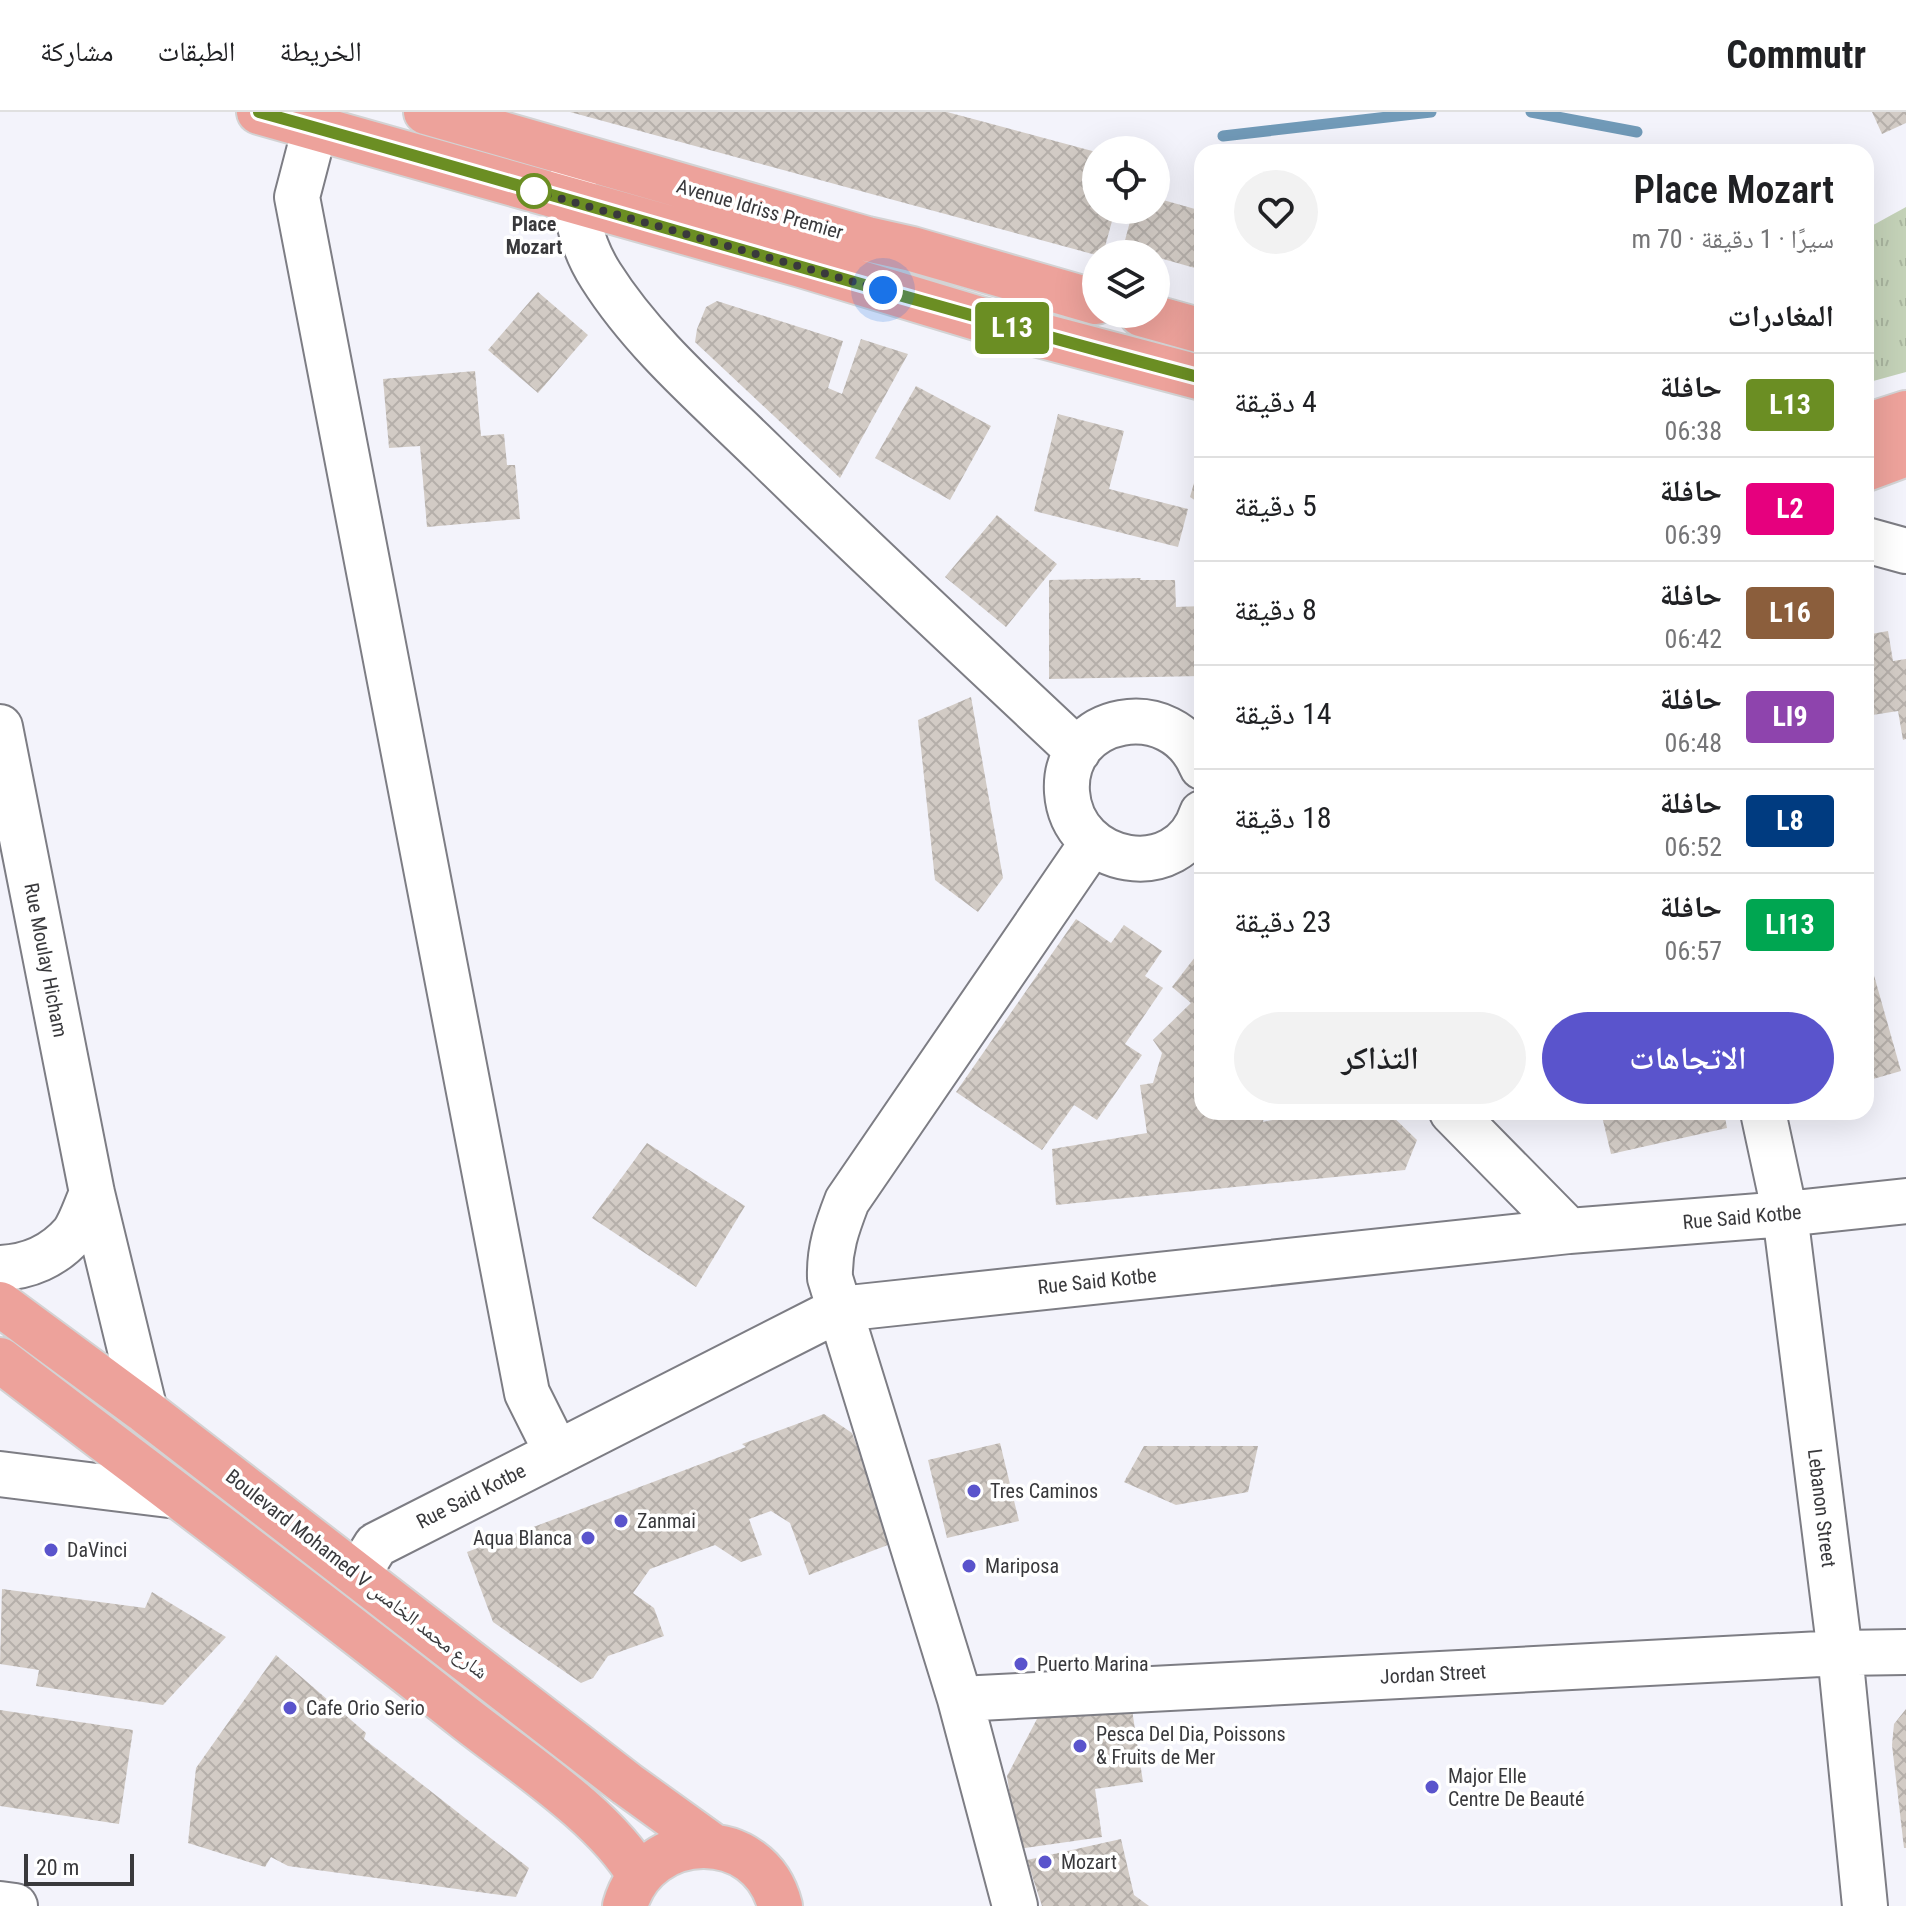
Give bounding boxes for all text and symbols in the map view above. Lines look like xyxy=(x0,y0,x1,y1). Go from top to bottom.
text: Commutr xyxy=(1726,33,1866,77)
text: مشاركة xyxy=(40,35,114,68)
text: الطبقات xyxy=(158,35,235,68)
text: الخريطة xyxy=(279,35,362,68)
map controls xyxy=(1082,136,1170,328)
button: locate xyxy=(1082,136,1170,224)
text: Place Mozart xyxy=(1633,168,1834,212)
button: heart xyxy=(1234,170,1318,254)
marker: Place Mozart xyxy=(517,174,551,208)
street label: Avenue Idriss Premier xyxy=(674,174,846,244)
place label: Place Mozart xyxy=(506,212,562,259)
text: سيرًا · 1 دقيقة · 70 m xyxy=(1631,224,1834,254)
button: layers xyxy=(1082,240,1170,328)
your location xyxy=(863,270,903,310)
text: المغادرات xyxy=(1727,298,1834,333)
line badge: L13 xyxy=(966,302,1058,354)
text: L13 xyxy=(991,311,1033,344)
text: حافلة xyxy=(1660,369,1722,404)
text: 4 دقيقة xyxy=(1234,384,1317,419)
text: L13 xyxy=(1769,388,1811,421)
text: 06:38 xyxy=(1665,416,1722,446)
text: حافلة xyxy=(1660,473,1722,508)
text: 5 دقيقة xyxy=(1234,488,1317,523)
text: L2 xyxy=(1776,492,1804,525)
text: 06:39 xyxy=(1665,520,1722,550)
text: حافلة xyxy=(1660,577,1722,612)
text: 8 دقيقة xyxy=(1234,592,1317,627)
text: L16 xyxy=(1769,596,1811,629)
text: 06:42 xyxy=(1665,624,1722,654)
text: حافلة xyxy=(1660,681,1722,716)
text: 14 دقيقة xyxy=(1234,696,1332,731)
text: LI9 xyxy=(1772,700,1808,733)
text: 06:48 xyxy=(1665,728,1722,758)
text: حافلة xyxy=(1660,785,1722,820)
text: 18 دقيقة xyxy=(1234,800,1332,835)
text: L8 xyxy=(1776,804,1804,837)
text: 06:52 xyxy=(1665,832,1722,862)
street label: Rue Moulay Hicham xyxy=(19,881,73,1039)
text: حافلة xyxy=(1660,889,1722,924)
text: 23 دقيقة xyxy=(1234,904,1332,939)
text: LI13 xyxy=(1765,908,1815,941)
text: 06:57 xyxy=(1665,936,1722,966)
button: التذاكر xyxy=(1234,1012,1526,1104)
button: الاتجاهات xyxy=(1542,1012,1834,1104)
street label: Rue Said Kotbe xyxy=(1682,1200,1802,1234)
street label: Rue Said Kotbe xyxy=(1037,1263,1157,1299)
street label: Lebanon Street xyxy=(1803,1447,1841,1569)
street label: Rue Said Kotbe xyxy=(412,1458,530,1534)
street label: Boulevard Mohamed V شارع محمد الخامس xyxy=(220,1464,493,1685)
place label: Tres Caminos xyxy=(990,1479,1098,1503)
marker: Tres Caminos xyxy=(965,1482,983,1500)
place label: Zanmai xyxy=(637,1509,696,1533)
marker: Zanmai xyxy=(612,1512,630,1530)
place label: Aqua Blanca xyxy=(473,1526,572,1550)
marker: Aqua Blanca xyxy=(579,1529,597,1547)
place label: DaVinci xyxy=(67,1538,127,1562)
marker: DaVinci xyxy=(42,1541,60,1559)
place label: Mariposa xyxy=(985,1554,1059,1578)
marker: Mariposa xyxy=(960,1557,978,1575)
place label: Puerto Marina xyxy=(1037,1652,1149,1676)
marker: Puerto Marina xyxy=(1012,1655,1030,1673)
street label: Jordan Street xyxy=(1379,1659,1487,1689)
place label: Cafe Orio Serio xyxy=(306,1696,425,1720)
marker: Cafe Orio Serio xyxy=(281,1699,299,1717)
place label: Pesca Del Dia, Poissons & Fruits de Mer xyxy=(1096,1722,1286,1769)
marker: Pesca Del Dia, Poissons & Fruits de Mer xyxy=(1071,1737,1089,1755)
place label: Major Elle Centre De Beauté xyxy=(1448,1764,1584,1811)
marker: Major Elle Centre De Beauté xyxy=(1423,1778,1441,1796)
scale bar xyxy=(24,1850,134,1886)
place label: Mozart xyxy=(1061,1850,1117,1874)
marker: Mozart xyxy=(1036,1853,1054,1871)
text: 20 m xyxy=(36,1855,79,1880)

